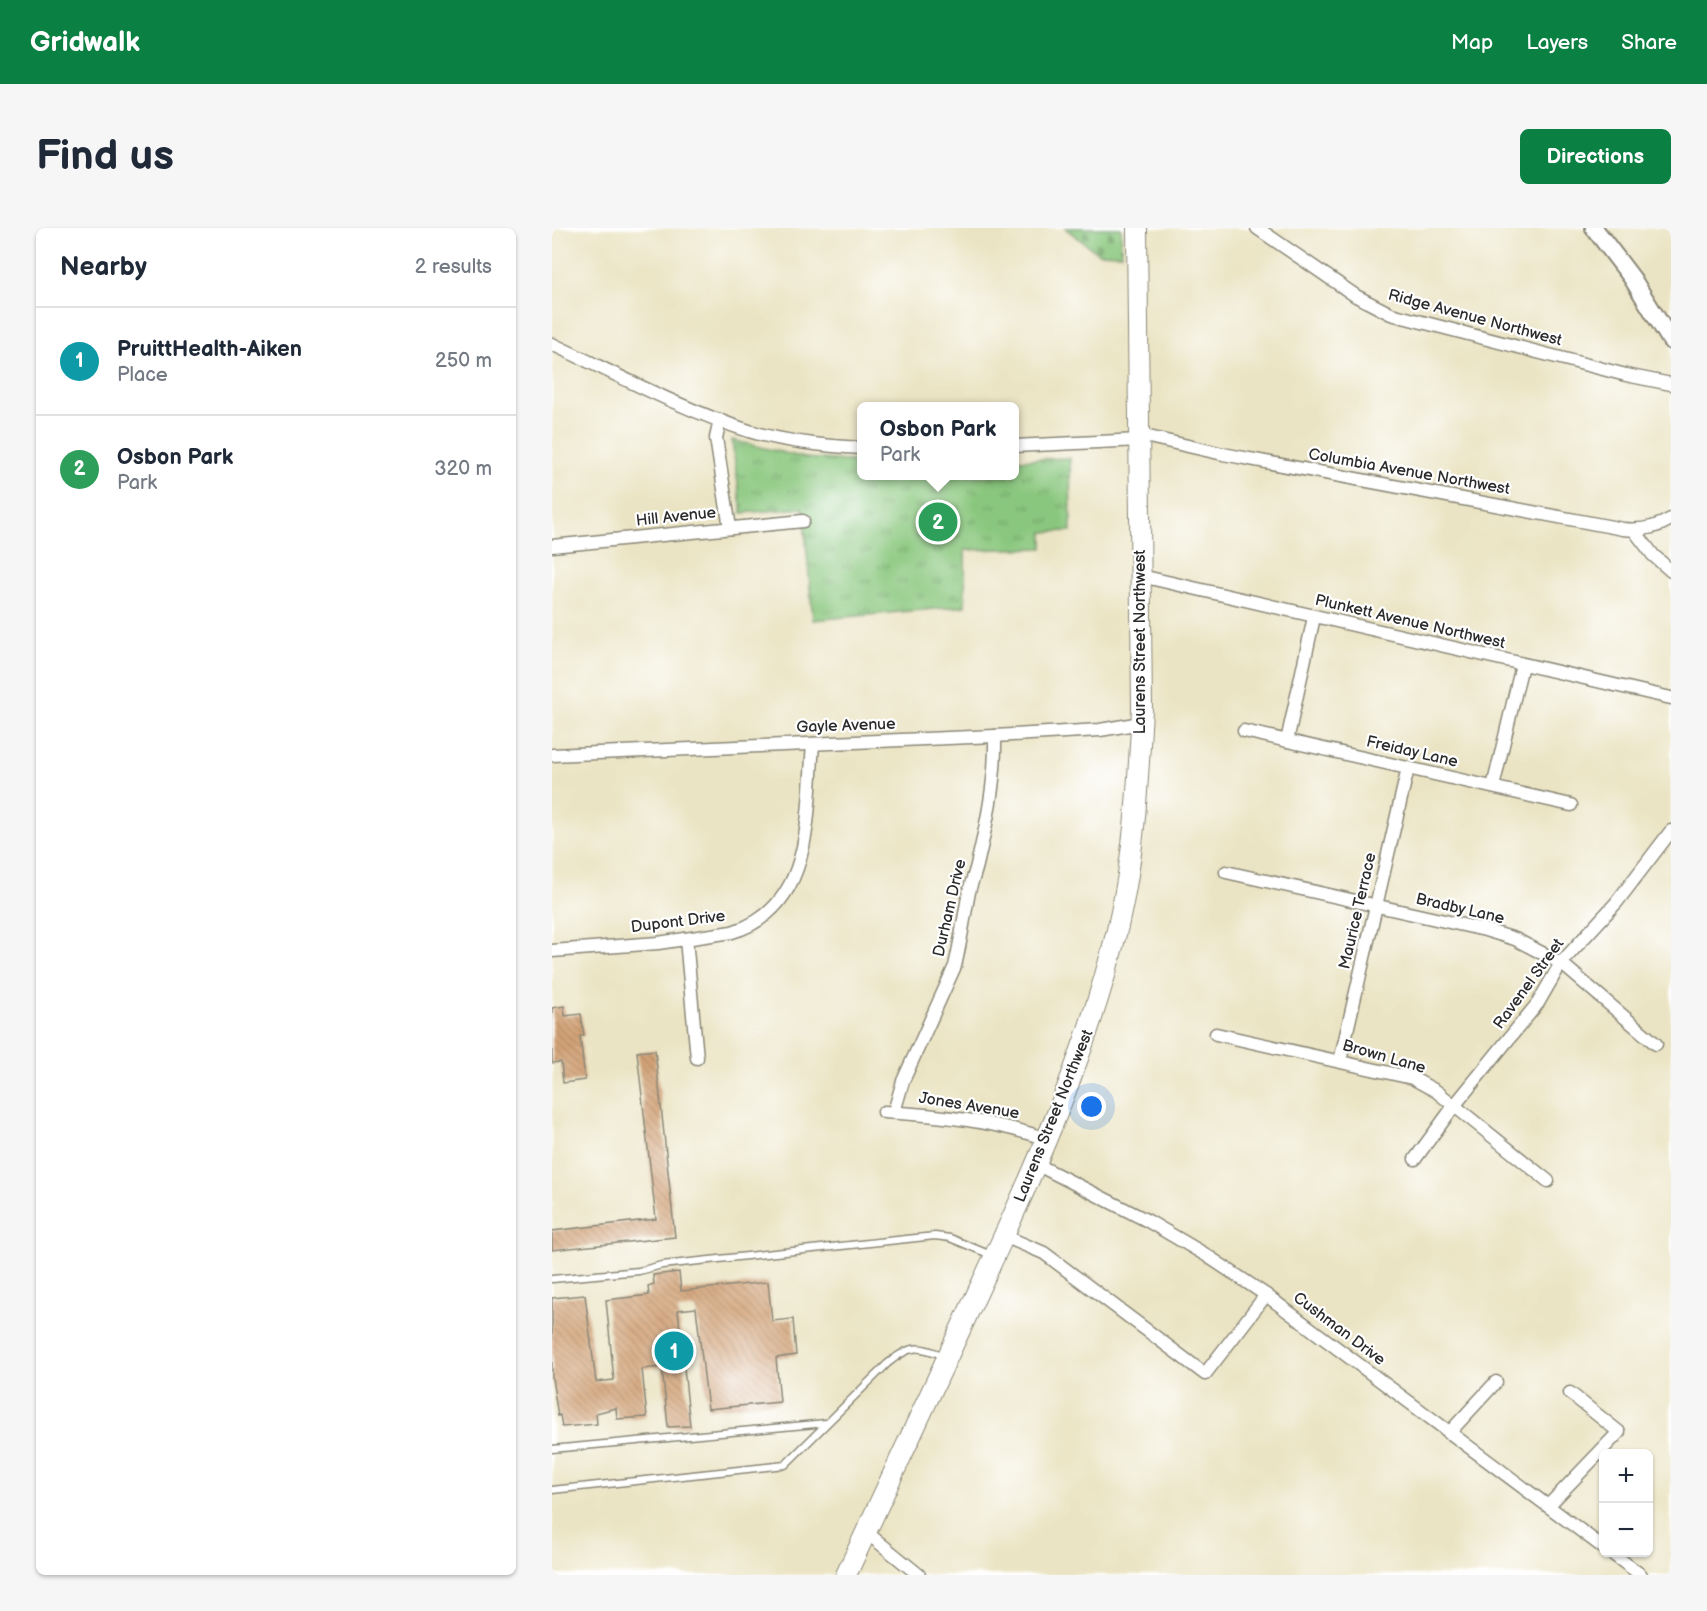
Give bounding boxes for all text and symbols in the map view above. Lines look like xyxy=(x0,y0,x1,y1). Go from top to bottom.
text: Gridwalk xyxy=(30,26,140,59)
text: Map xyxy=(1451,30,1493,55)
text: Layers xyxy=(1526,30,1588,55)
text: Share xyxy=(1621,30,1677,55)
button: Directions xyxy=(1520,129,1671,184)
text: Find us xyxy=(36,131,174,182)
text: Nearby xyxy=(60,252,147,283)
text: 2 results xyxy=(415,255,492,279)
street label: Ridge Avenue Northwest xyxy=(1386,286,1564,350)
text: PruittHealth-Aiken xyxy=(117,336,302,363)
text: 1 xyxy=(75,349,84,373)
text: 250 m xyxy=(435,349,492,373)
text: Place xyxy=(117,363,168,387)
popup xyxy=(857,402,1019,480)
text: Osbon Park xyxy=(880,416,996,443)
text: Park xyxy=(880,443,920,467)
text: Osbon Park xyxy=(117,444,233,471)
street label: Columbia Avenue Northwest xyxy=(1307,445,1511,499)
text: 2 xyxy=(74,457,85,481)
text: 320 m xyxy=(434,457,492,481)
text: Park xyxy=(117,471,157,495)
pin: 2 xyxy=(918,500,958,544)
street label: Hill Avenue xyxy=(635,503,718,531)
street label: Laurens Street Northwest xyxy=(1131,550,1150,734)
street label: Plunkett Avenue Northwest xyxy=(1313,591,1507,653)
street label: Gayle Avenue xyxy=(796,715,896,737)
street label: Freiday Lane xyxy=(1364,732,1460,772)
street label: Maurice Terrace xyxy=(1335,850,1381,971)
street label: Durham Drive xyxy=(930,857,971,959)
street label: Bradby Lane xyxy=(1414,890,1507,929)
street label: Dupont Drive xyxy=(630,907,727,937)
street label: Ravenel Street xyxy=(1490,935,1568,1033)
street label: Laurens Street Northwest xyxy=(1011,1027,1097,1205)
street label: Brown Lane xyxy=(1340,1036,1428,1078)
street label: Jones Avenue xyxy=(917,1089,1021,1123)
your location xyxy=(1077,1092,1106,1121)
street label: Cushman Drive xyxy=(1289,1288,1389,1370)
pin: 1 xyxy=(654,1328,694,1374)
map controls xyxy=(1599,1449,1653,1557)
button: + xyxy=(1599,1449,1653,1503)
button: − xyxy=(1599,1503,1653,1557)

